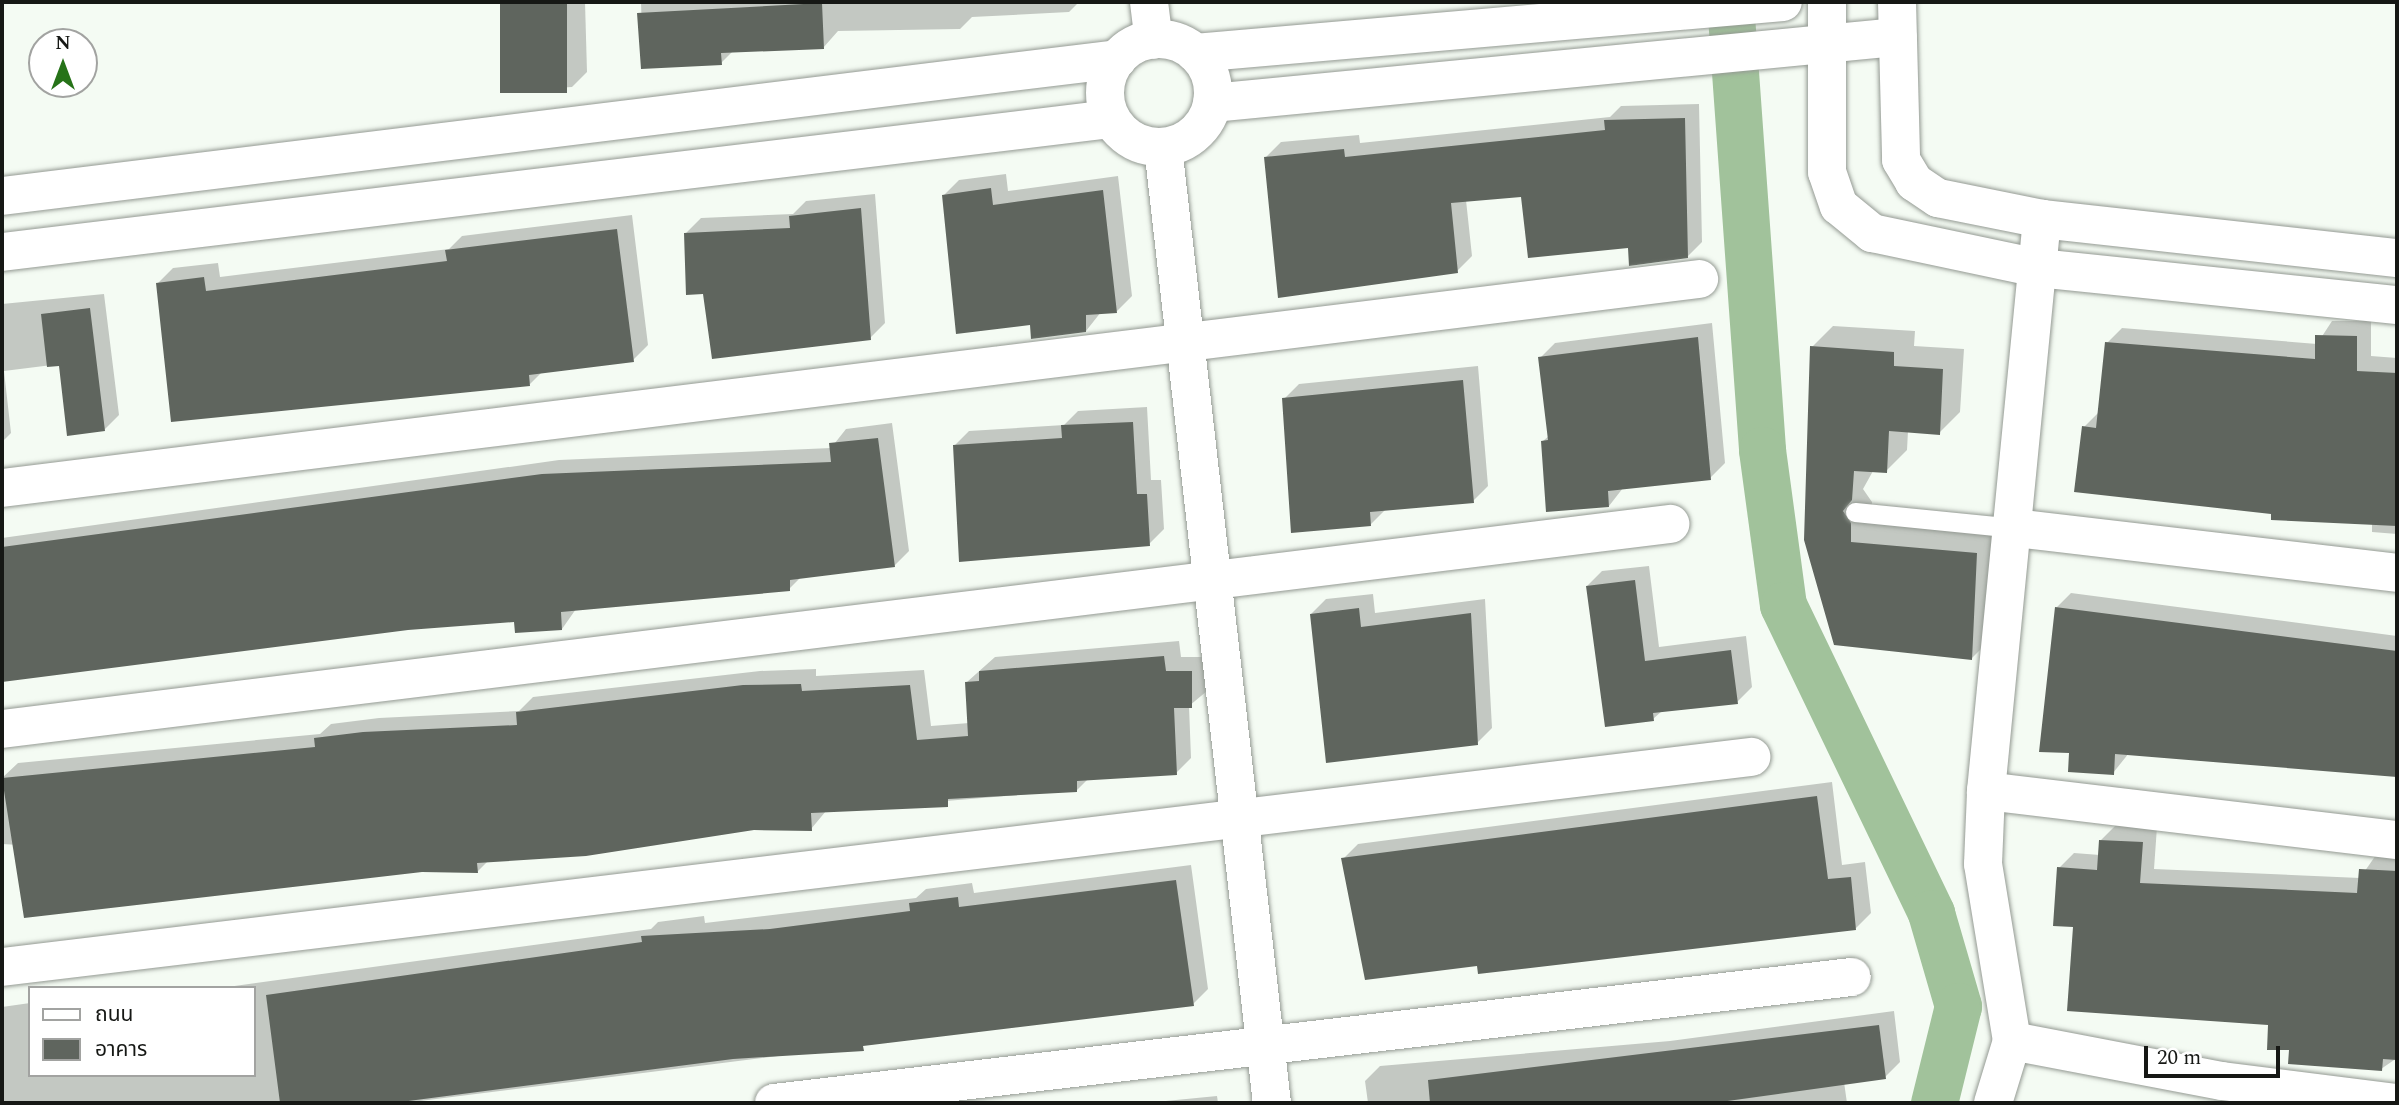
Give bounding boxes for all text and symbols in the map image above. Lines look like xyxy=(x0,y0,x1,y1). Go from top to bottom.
north arrow xyxy=(28,28,98,98)
text: N xyxy=(55,29,71,58)
legend xyxy=(28,986,256,1077)
text: ถนน xyxy=(95,999,133,1031)
scale bar xyxy=(2147,1032,2284,1076)
text: อาคาร xyxy=(95,1034,147,1066)
text: 20 m xyxy=(2157,1042,2201,1074)

